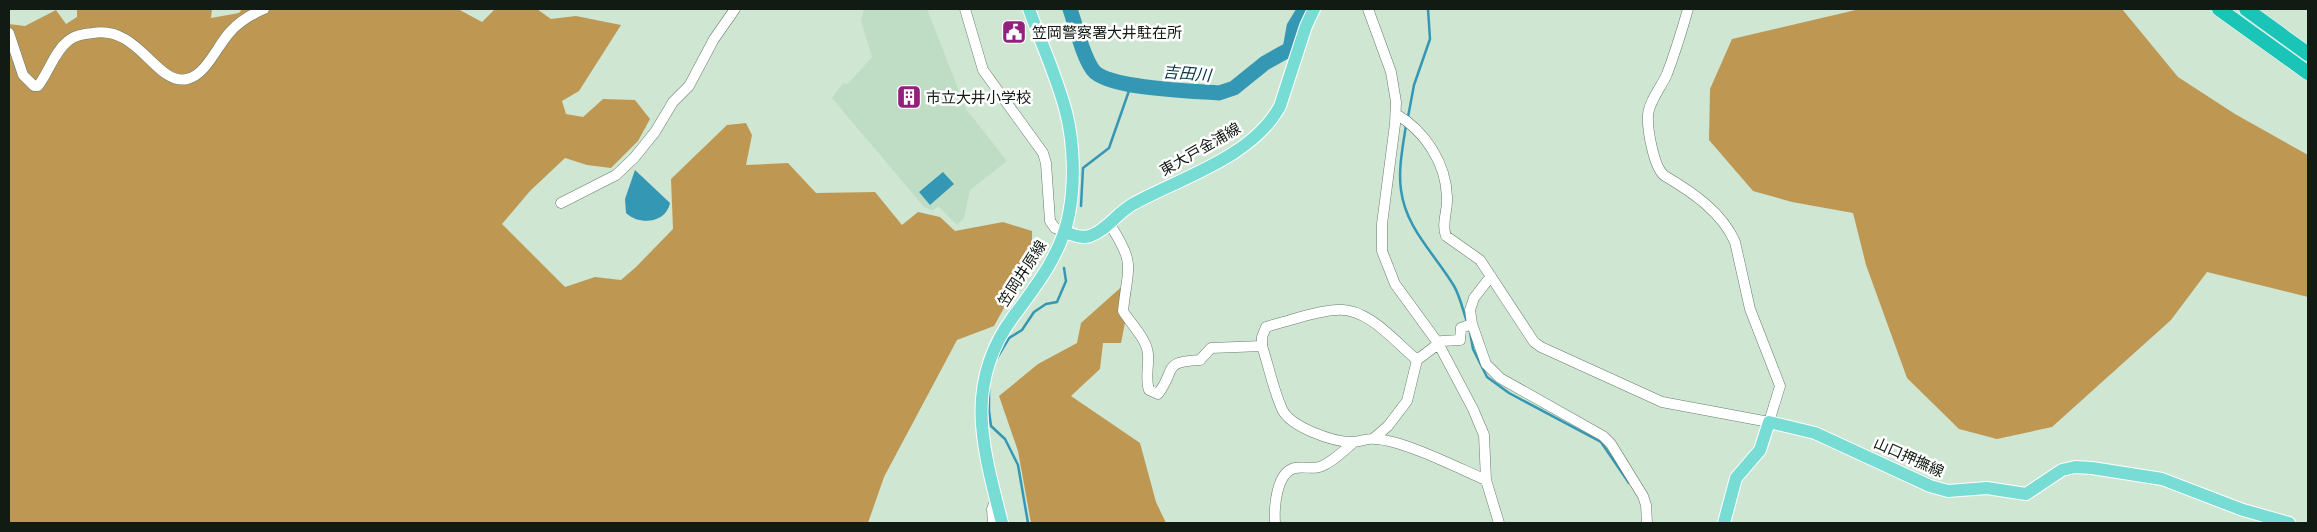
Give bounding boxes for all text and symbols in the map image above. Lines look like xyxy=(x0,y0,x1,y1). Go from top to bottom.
public building icon: 笠岡警察署大井駐在所 xyxy=(1001,19,1027,45)
place label: 笠岡警察署大井駐在所 xyxy=(1032,23,1182,42)
water label: 吉田川 xyxy=(1162,61,1214,85)
building icon: 市立大井小学校 xyxy=(896,84,922,110)
place label: 市立大井小学校 xyxy=(926,88,1031,107)
street label: 東大戸金浦線 xyxy=(1156,118,1244,180)
street label: 笠岡井原線 xyxy=(994,236,1050,310)
street label: 山口押撫線 xyxy=(1871,433,1947,481)

